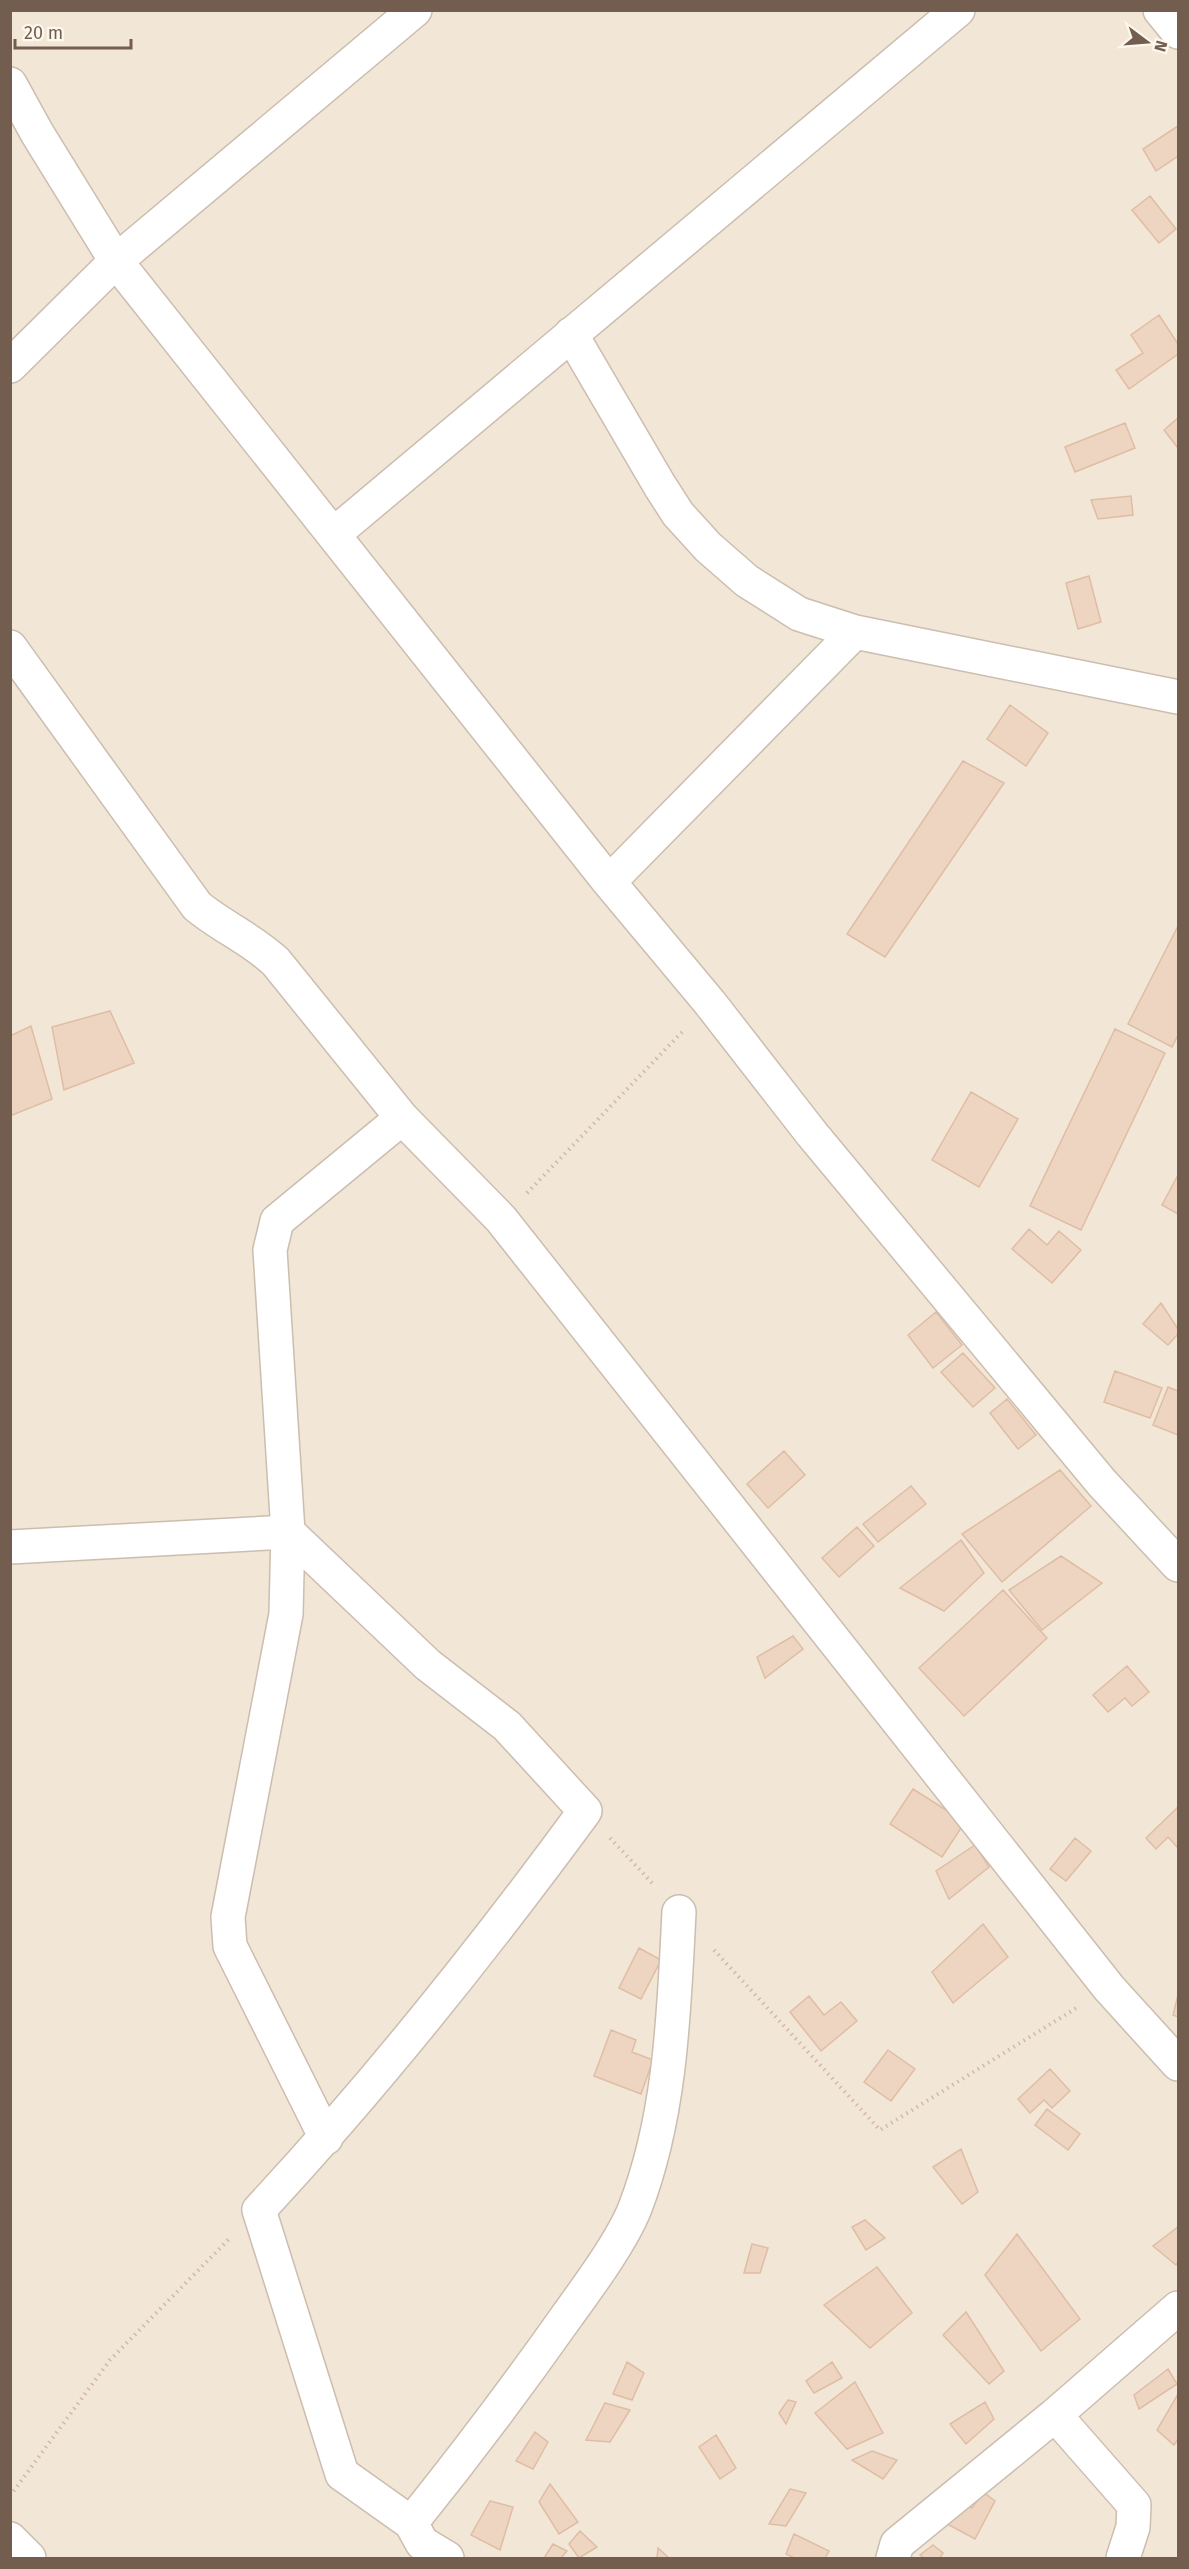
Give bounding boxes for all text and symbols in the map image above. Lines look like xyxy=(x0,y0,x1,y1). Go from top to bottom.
scale bar xyxy=(15,12,130,50)
north arrow xyxy=(1117,12,1177,72)
text: 20 m xyxy=(24,22,63,44)
text: N xyxy=(1150,38,1172,54)

